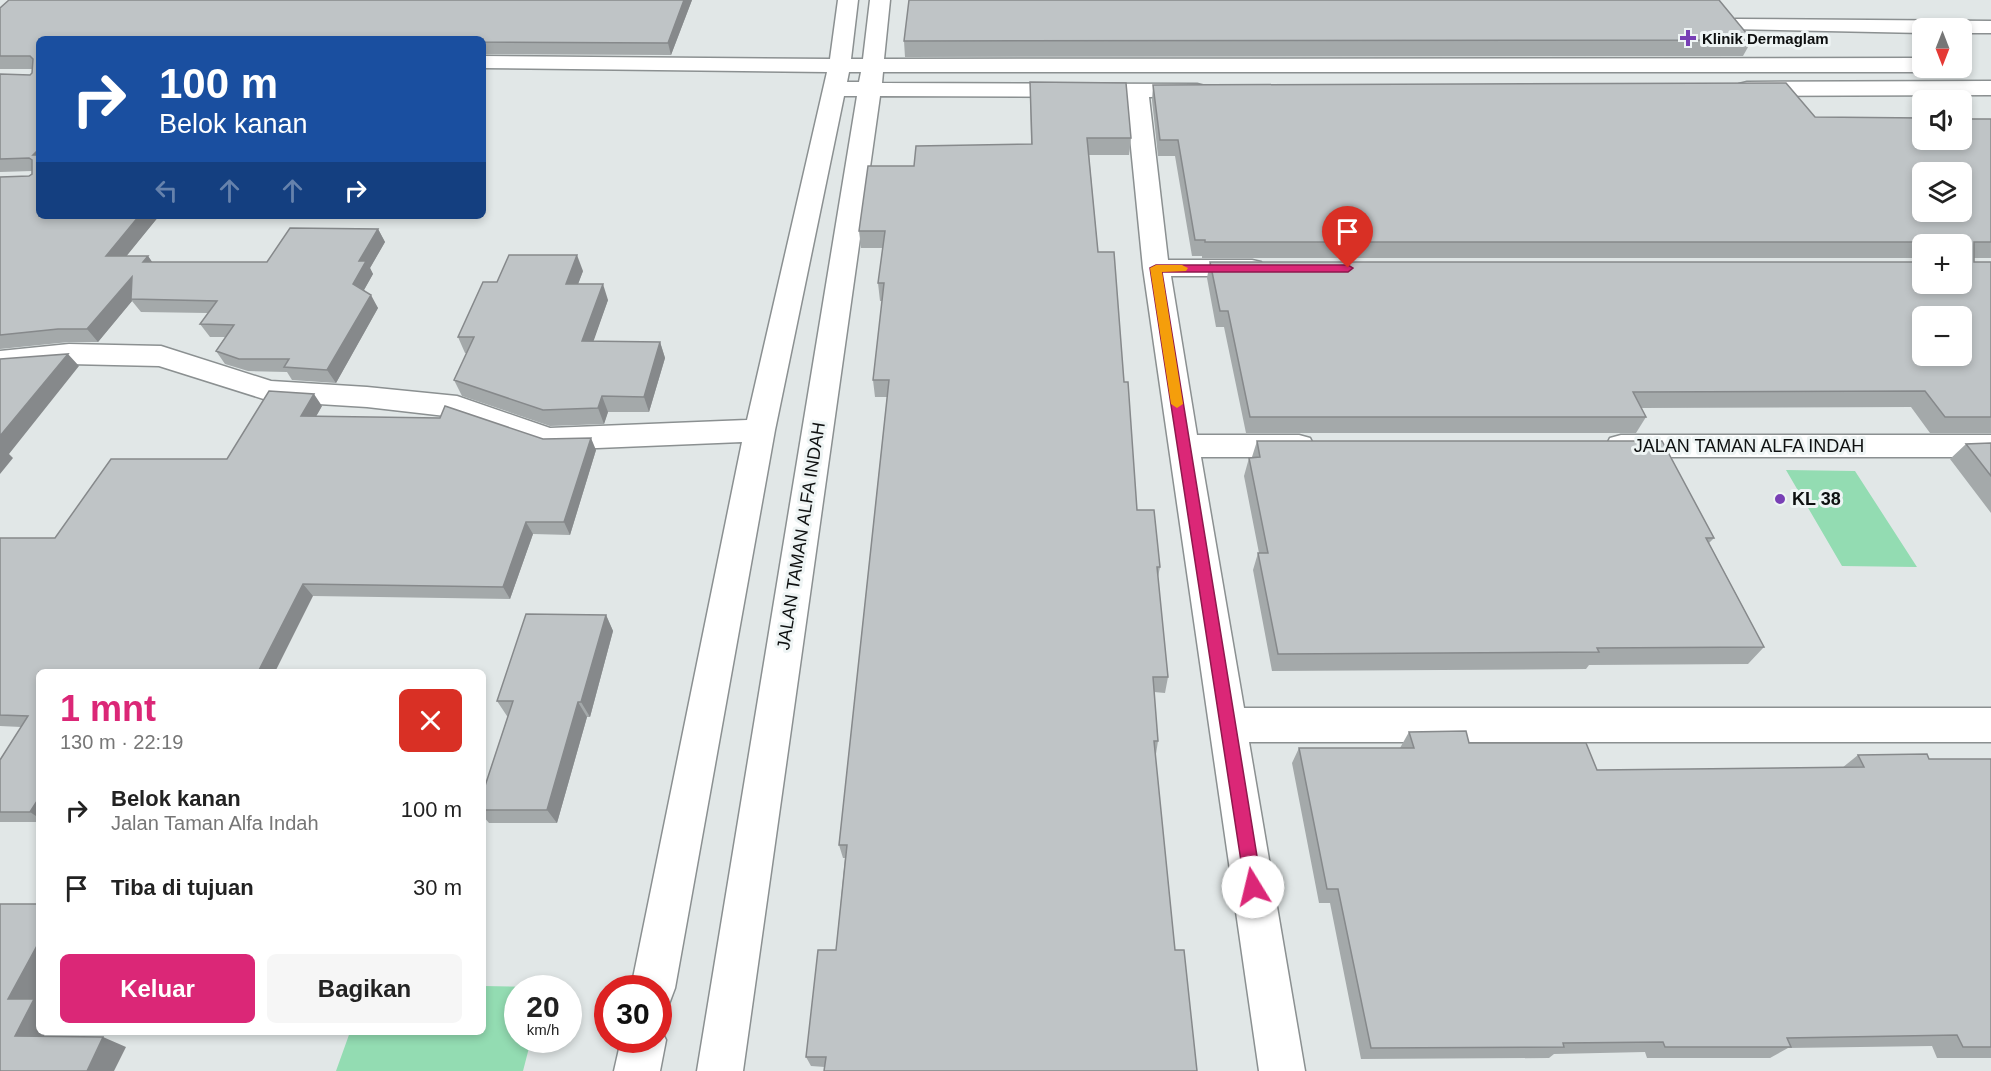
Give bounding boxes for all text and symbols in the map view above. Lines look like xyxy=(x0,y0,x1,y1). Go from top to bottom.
north arrow xyxy=(1912,18,1972,78)
map controls xyxy=(1912,18,1972,366)
marker: Klinik Dermaglam xyxy=(1679,29,1697,47)
place label: Klinik Dermaglam xyxy=(1702,30,1829,47)
icon: right xyxy=(60,60,138,138)
text: 100 m xyxy=(159,60,278,107)
button: sound xyxy=(1912,90,1972,150)
text: Belok kanan xyxy=(159,109,308,139)
button: layers xyxy=(1912,162,1972,222)
icon: left xyxy=(150,174,183,207)
icon: ahead xyxy=(213,174,246,207)
icon: ahead xyxy=(276,174,309,207)
icon: right xyxy=(339,174,372,207)
pin xyxy=(1322,206,1373,268)
icon: arrive xyxy=(1331,215,1364,248)
button: + xyxy=(1912,234,1972,294)
button: − xyxy=(1912,306,1972,366)
street label: JALAN TAMAN ALFA INDAH xyxy=(773,421,829,651)
street label: JALAN TAMAN ALFA INDAH xyxy=(1634,436,1864,456)
place label: KL 38 xyxy=(1792,489,1841,509)
marker: KL 38 xyxy=(1773,492,1787,506)
text: 1 mnt xyxy=(60,688,156,729)
button: close xyxy=(399,689,462,752)
text: 130 m · 22:19 xyxy=(60,731,183,753)
text: Belok kanan xyxy=(111,786,241,811)
icon: right xyxy=(60,794,93,827)
text: 100 m xyxy=(401,797,462,822)
text: Jalan Taman Alfa Indah xyxy=(111,812,319,834)
position arrow xyxy=(1221,855,1285,919)
icon: arrive xyxy=(60,872,93,905)
text: Tiba di tujuan xyxy=(111,875,254,900)
text: 30 m xyxy=(413,875,462,900)
button: Keluar xyxy=(60,954,255,1023)
button: Bagikan xyxy=(267,954,462,1023)
speed limit sign: 30 xyxy=(594,975,672,1053)
text: 20 xyxy=(526,990,560,1023)
text: km/h xyxy=(527,1021,559,1038)

